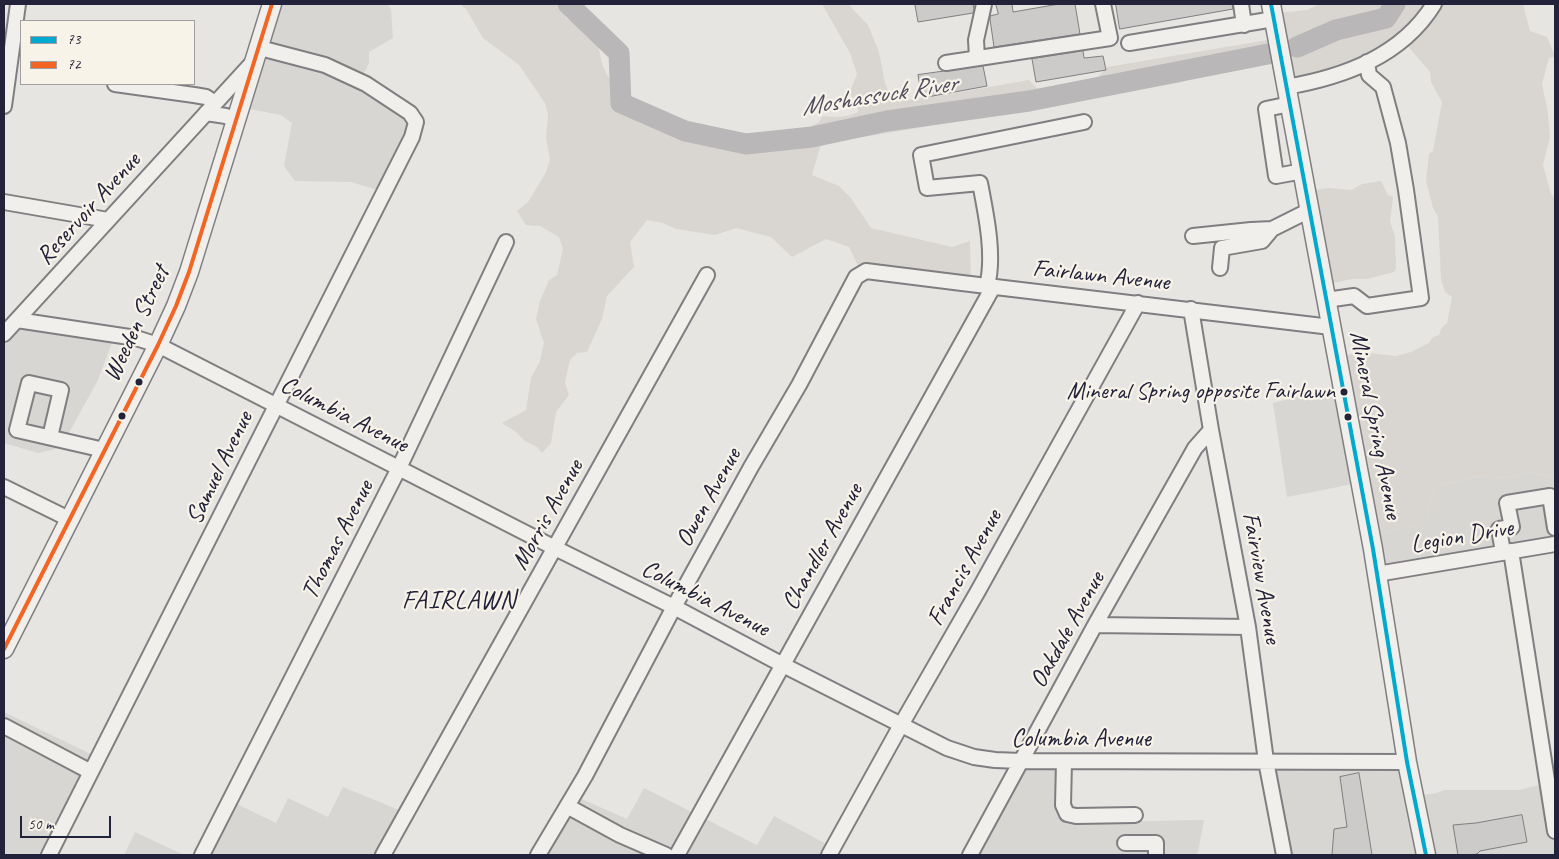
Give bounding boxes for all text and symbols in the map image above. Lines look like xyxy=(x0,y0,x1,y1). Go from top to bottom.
legend xyxy=(20,20,195,85)
text: 73 xyxy=(67,30,81,49)
text: 72 xyxy=(67,55,81,74)
water label: Moshassuck River xyxy=(799,68,959,124)
street label: Reservoir Avenue xyxy=(31,146,147,272)
street label: Fairlawn Avenue xyxy=(1031,254,1171,298)
street label: Weeden Street xyxy=(97,261,177,387)
street label: Mineral Spring Avenue xyxy=(1342,329,1408,521)
street label: Columbia Avenue xyxy=(275,370,413,460)
unlabelled marker xyxy=(134,377,144,387)
place label: Mineral Spring opposite Fairlawn xyxy=(1067,378,1335,406)
marker: Mineral Spring opposite Fairlawn xyxy=(1339,387,1349,397)
street label: Samuel Avenue xyxy=(180,407,260,529)
unlabelled marker xyxy=(117,411,127,421)
unlabelled marker xyxy=(1343,412,1353,422)
street label: Owen Avenue xyxy=(670,443,748,553)
street label: Morris Avenue xyxy=(505,455,591,575)
street label: Thomas Avenue xyxy=(295,475,381,605)
street label: Chandler Avenue xyxy=(776,478,870,616)
street label: Francis Avenue xyxy=(921,505,1009,631)
street label: Fairview Avenue xyxy=(1235,510,1287,646)
street label: Legion Drive xyxy=(1409,513,1515,561)
street label: Columbia Avenue xyxy=(636,554,774,644)
street label: Oakdale Avenue xyxy=(1024,567,1112,693)
district label: FAIRLAWN xyxy=(402,585,516,617)
street label: Columbia Avenue xyxy=(1011,724,1151,754)
scale bar xyxy=(22,806,114,838)
text: 50 m xyxy=(28,815,54,834)

